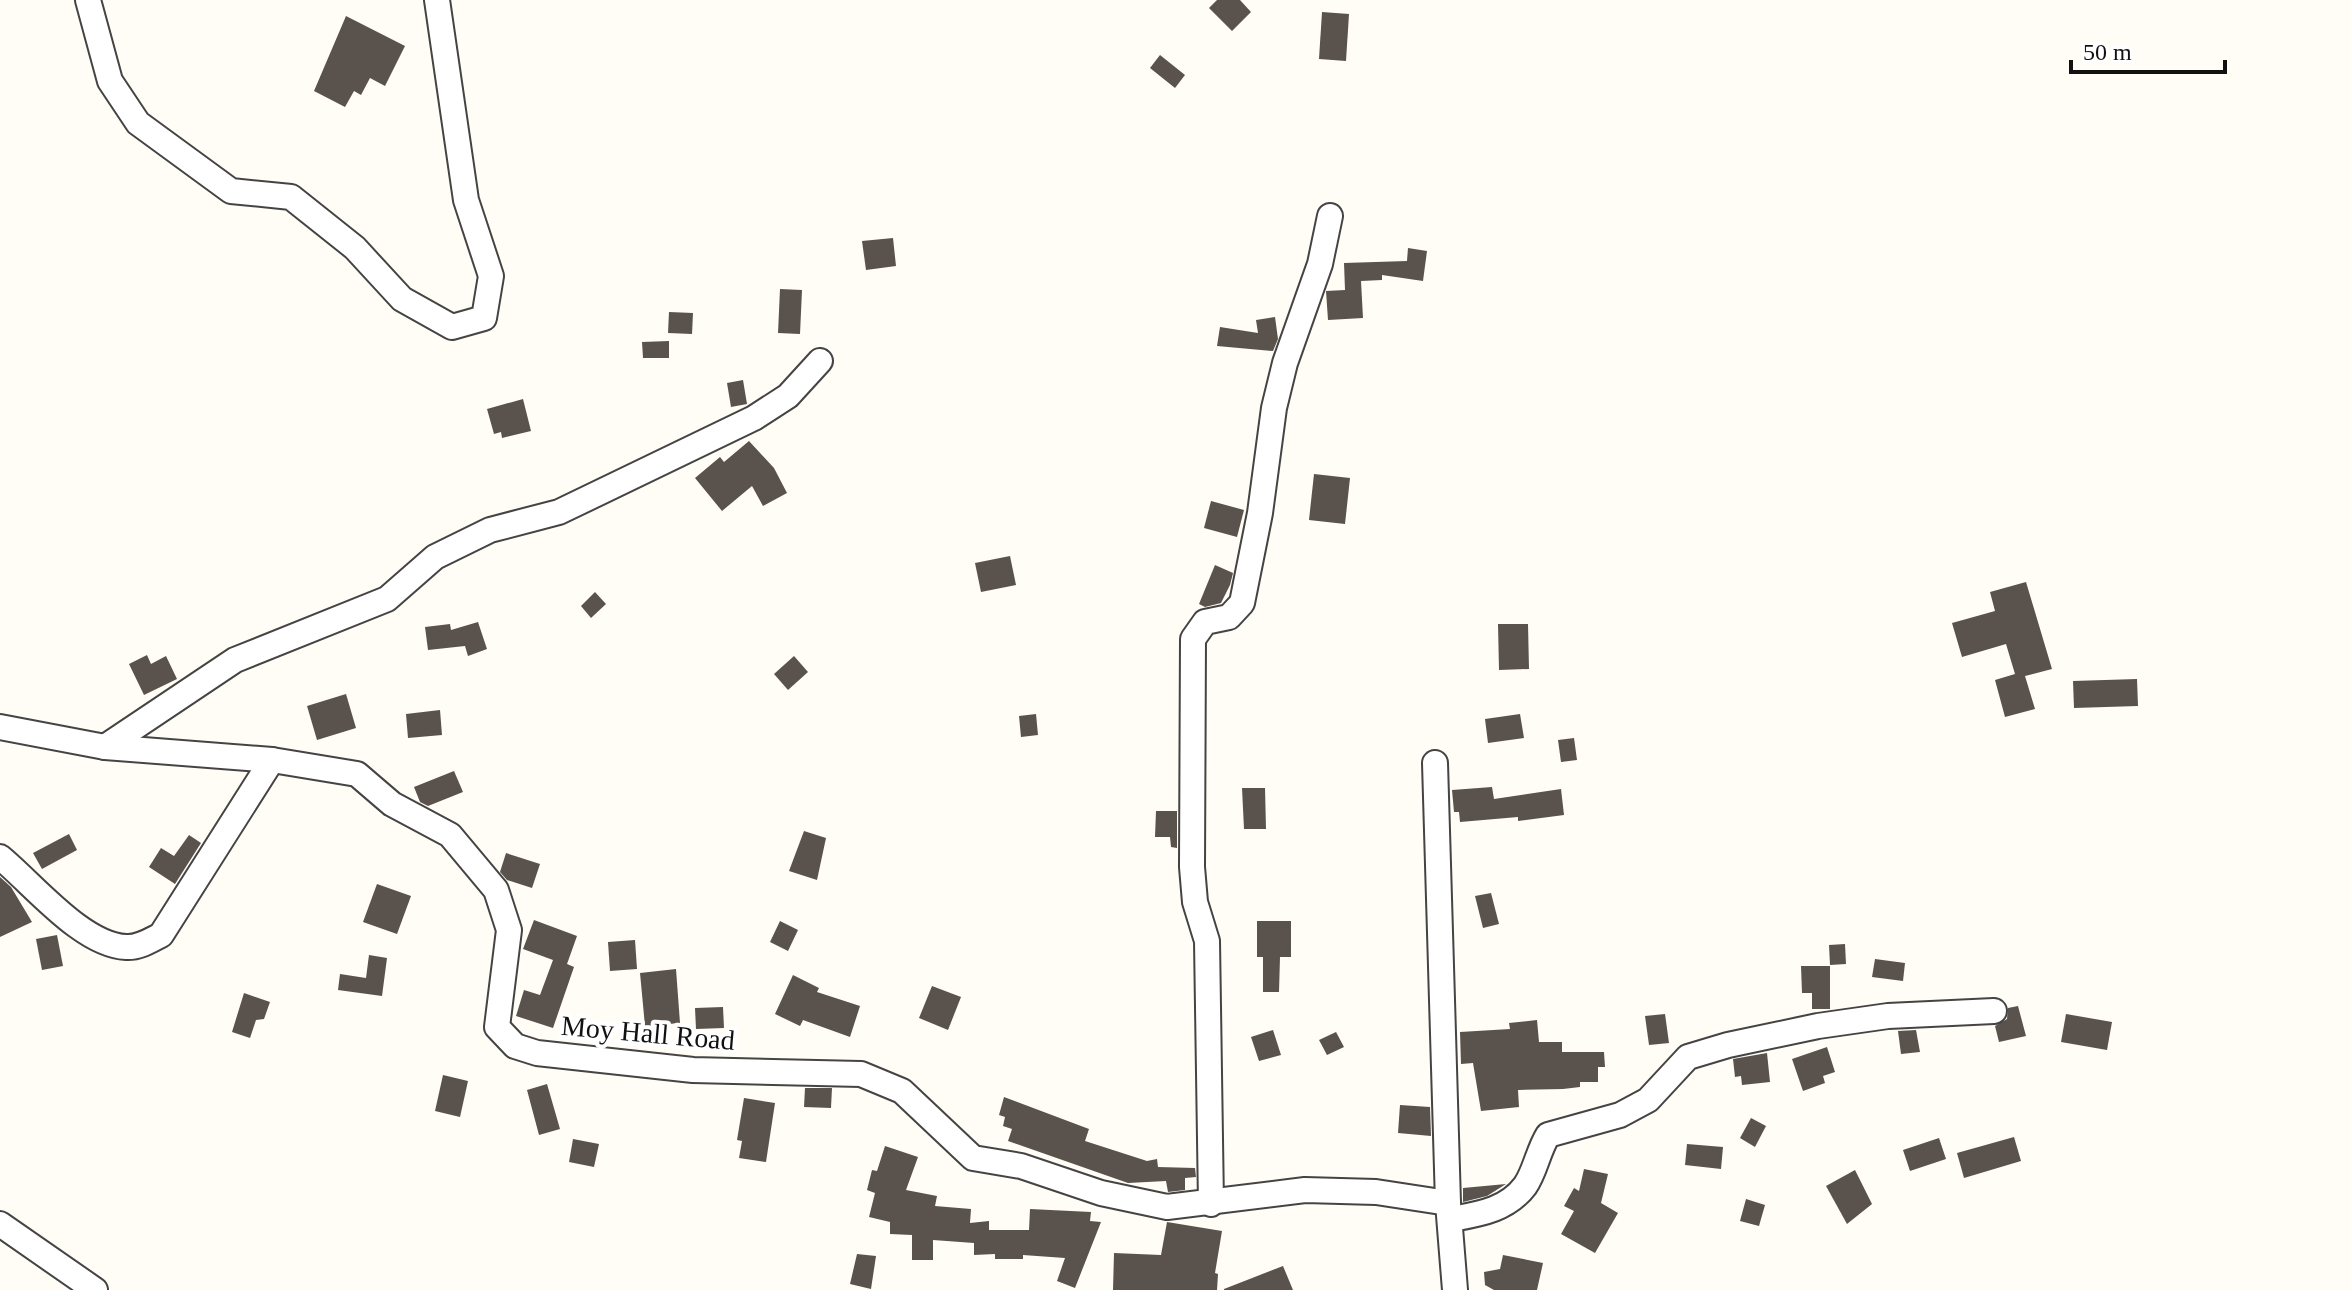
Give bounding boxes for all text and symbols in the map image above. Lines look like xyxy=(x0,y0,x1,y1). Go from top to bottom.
scale bar xyxy=(2071,24,2225,74)
text: 50 m xyxy=(2083,39,2132,65)
street label: Moy Hall Road xyxy=(560,1010,736,1056)

